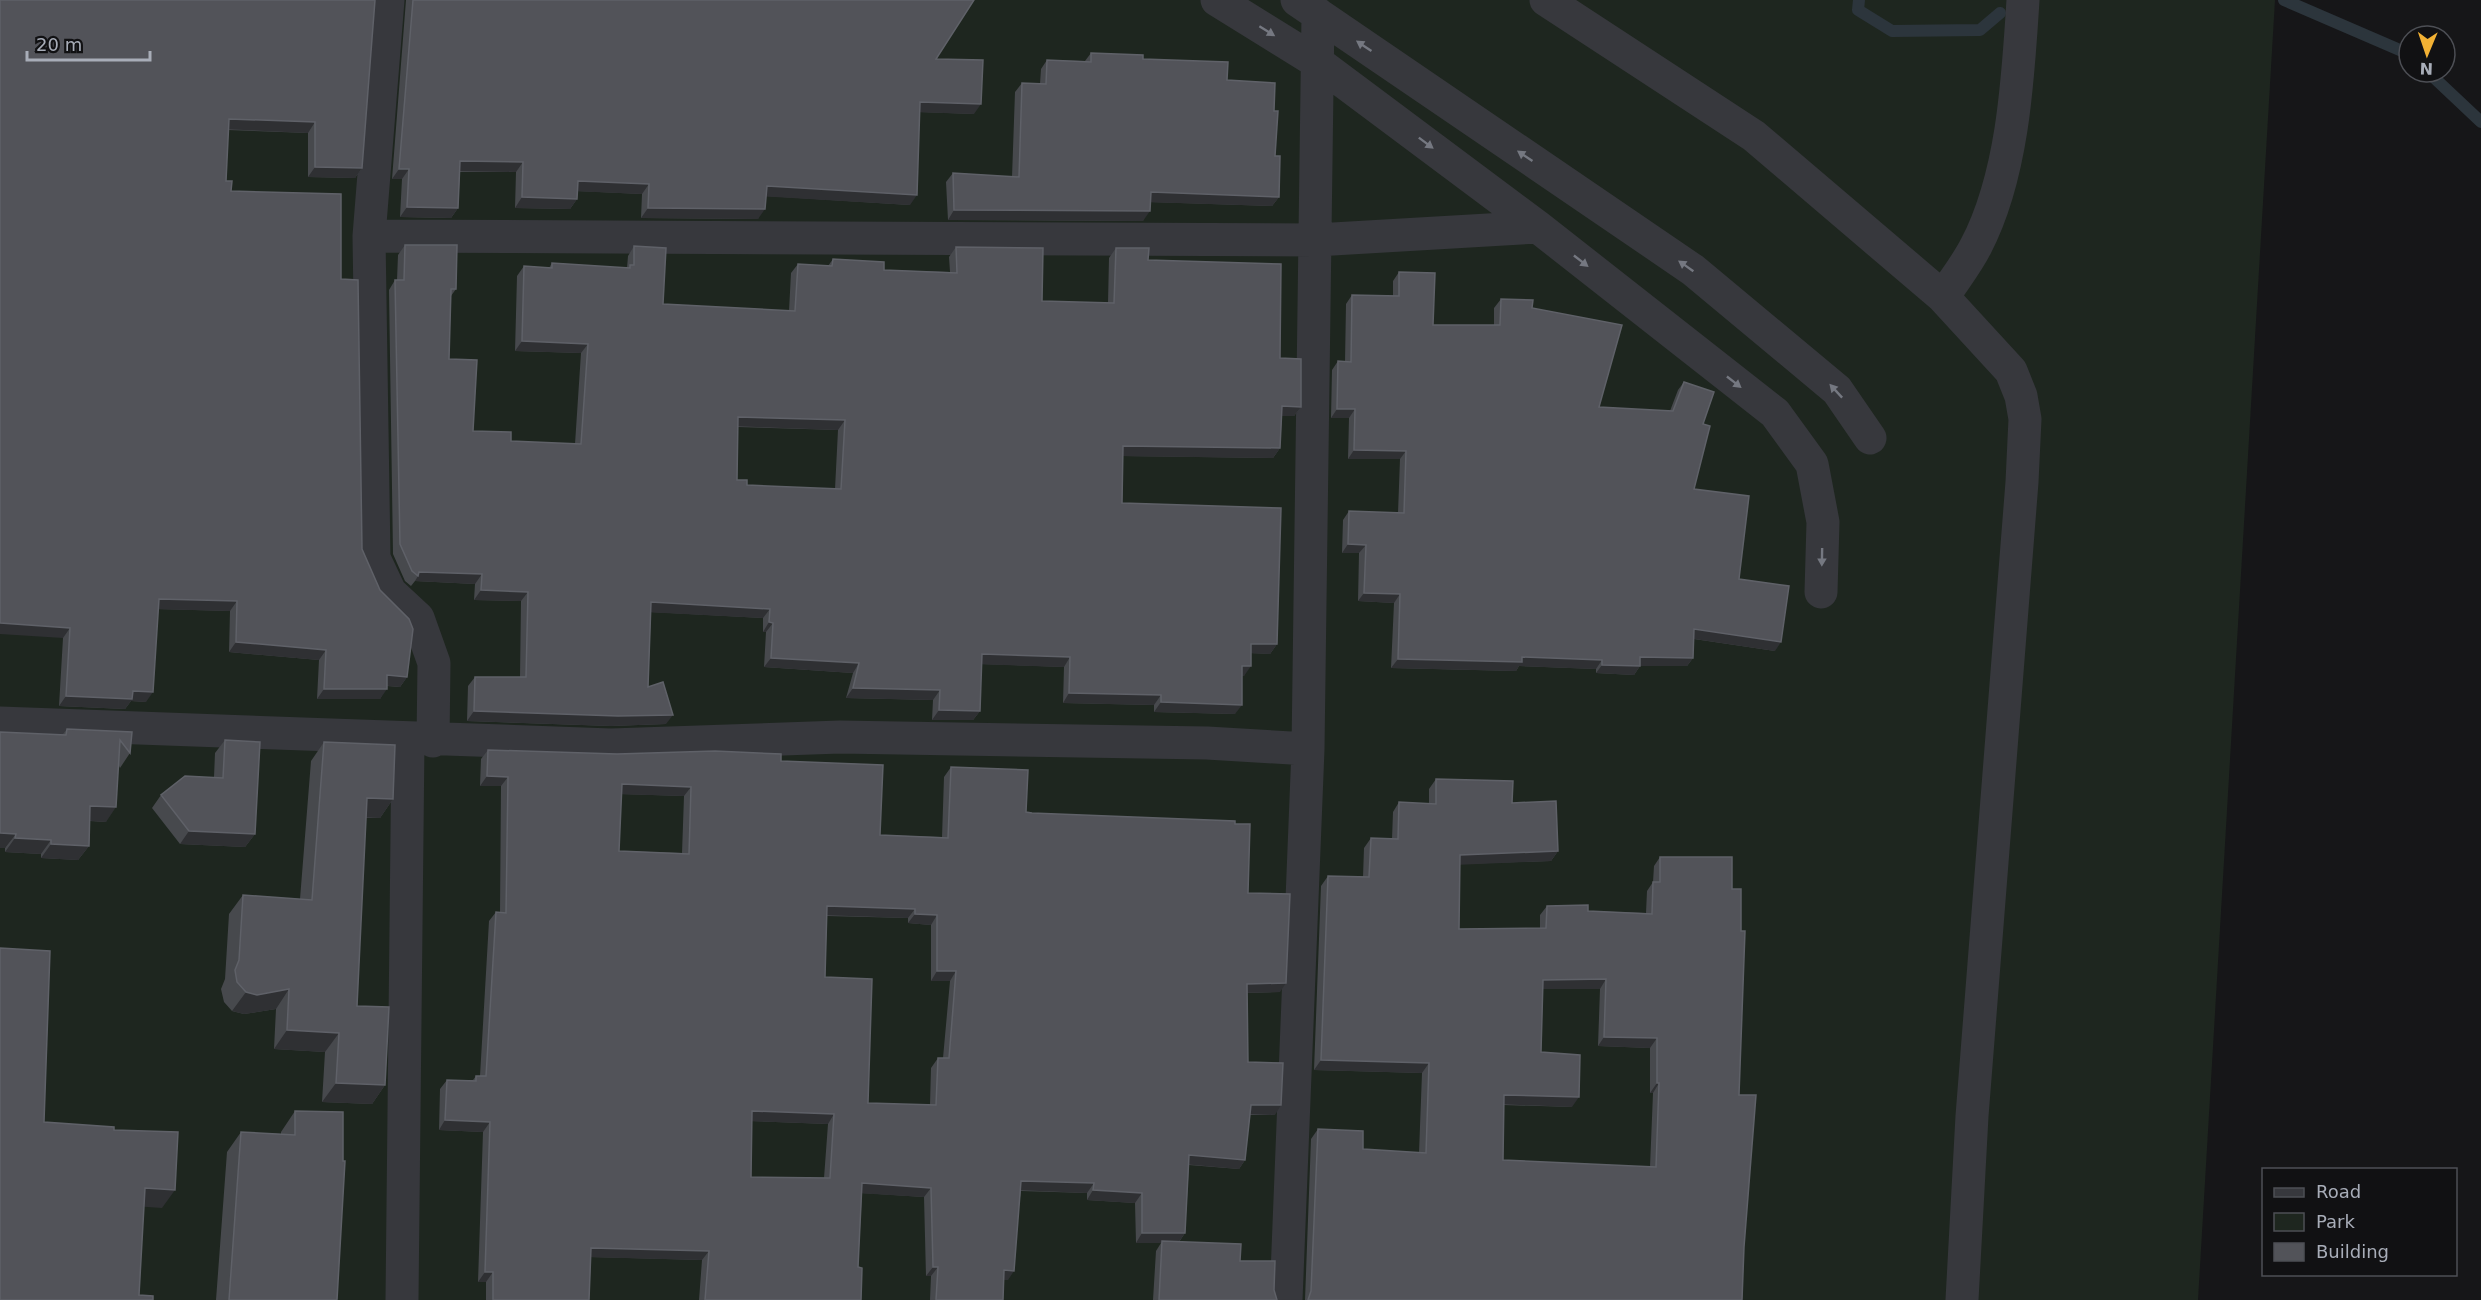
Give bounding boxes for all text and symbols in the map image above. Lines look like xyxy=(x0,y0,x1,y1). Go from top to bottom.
scale bar xyxy=(27,24,150,62)
north arrow xyxy=(2397,24,2457,84)
one-way arrow xyxy=(1259,25,1275,36)
text: 20 m xyxy=(36,34,82,55)
one-way arrow xyxy=(1356,41,1372,52)
text: N xyxy=(2419,59,2434,78)
one-way arrow xyxy=(1418,137,1434,149)
one-way arrow xyxy=(1517,151,1533,162)
one-way arrow xyxy=(1574,255,1589,267)
one-way arrow xyxy=(1678,261,1694,272)
one-way arrow xyxy=(1727,375,1742,387)
one-way arrow xyxy=(1829,383,1843,398)
one-way arrow xyxy=(1817,548,1827,567)
legend xyxy=(2262,1168,2457,1276)
text: Road xyxy=(2316,1181,2361,1202)
text: Park xyxy=(2316,1211,2355,1232)
text: Building xyxy=(2316,1241,2389,1262)

